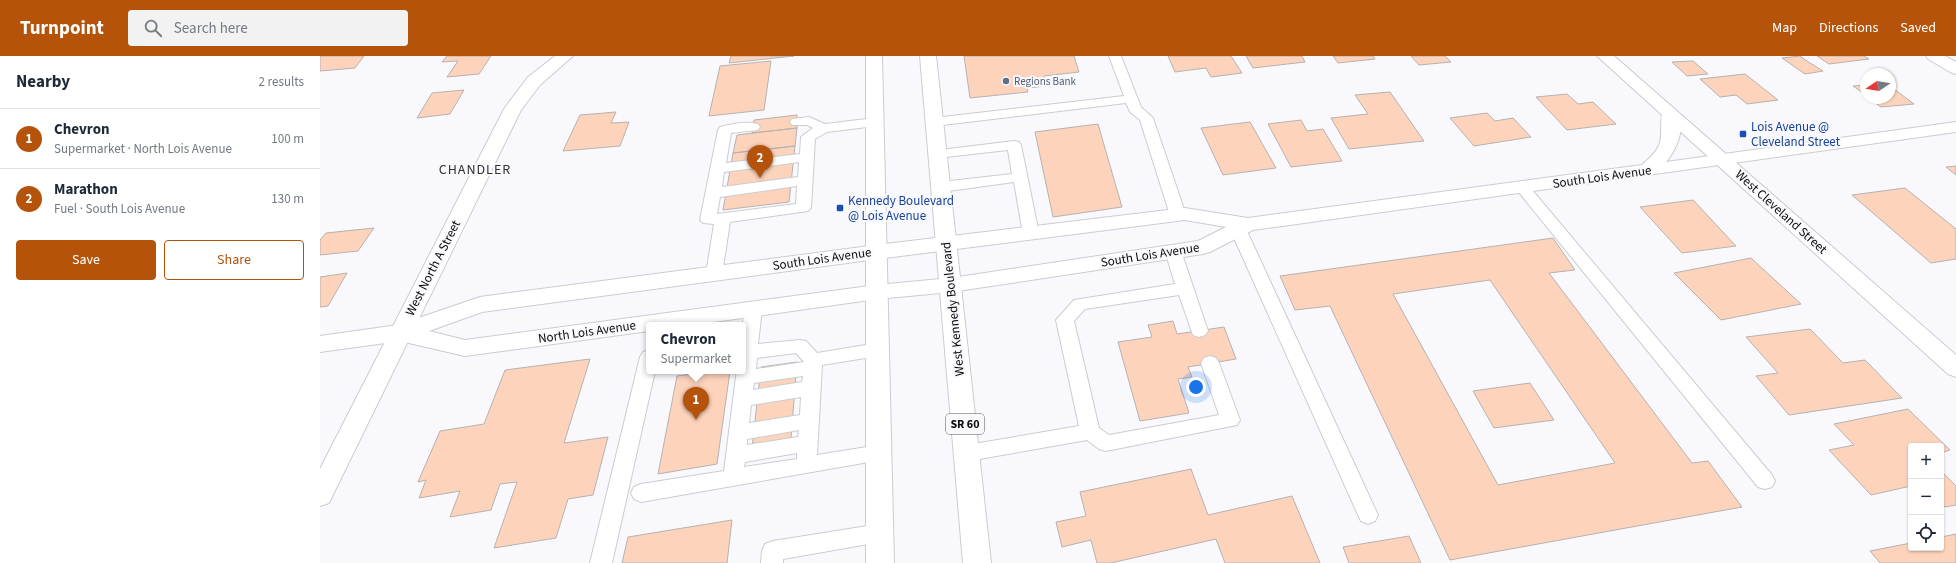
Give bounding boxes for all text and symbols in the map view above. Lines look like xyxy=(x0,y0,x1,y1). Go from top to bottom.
search box xyxy=(128,10,408,46)
text: Turnpoint xyxy=(20,15,104,42)
icon: search xyxy=(142,17,164,39)
text: Search here xyxy=(174,18,248,39)
text: Map xyxy=(1772,18,1797,38)
text: Directions xyxy=(1819,18,1878,38)
text: Saved xyxy=(1900,18,1936,38)
north arrow xyxy=(1860,68,1896,104)
text: Nearby xyxy=(16,70,70,94)
text: 2 results xyxy=(259,73,304,91)
place label: Regions Bank xyxy=(1014,74,1077,89)
marker: Regions Bank xyxy=(1001,76,1011,86)
place label: Lois Avenue @ Cleveland Street xyxy=(1751,118,1841,151)
text: Chevron xyxy=(54,119,110,140)
marker: Lois Avenue @ Cleveland Street xyxy=(1738,129,1748,139)
text: 1 xyxy=(26,130,32,148)
text: 100 m xyxy=(271,130,304,148)
text: Supermarket · North Lois Avenue xyxy=(54,140,232,158)
pin: 2 xyxy=(747,145,773,178)
district label: CHANDLER xyxy=(439,160,511,180)
street label: South Lois Avenue xyxy=(1551,161,1653,193)
street label: West Cleveland Street xyxy=(1731,166,1831,259)
text: Marathon xyxy=(54,179,118,200)
text: 2 xyxy=(26,190,32,208)
text: 130 m xyxy=(271,190,304,208)
place label: Kennedy Boulevard @ Lois Avenue xyxy=(848,192,954,225)
text: Fuel · South Lois Avenue xyxy=(54,200,185,218)
marker: Kennedy Boulevard @ Lois Avenue xyxy=(835,203,845,213)
street label: West North A Street xyxy=(401,217,465,319)
street label: South Lois Avenue xyxy=(1099,238,1201,272)
button: Save xyxy=(16,240,156,280)
button: Share xyxy=(164,240,304,280)
street label: West Kennedy Boulevard xyxy=(937,241,969,377)
street label: South Lois Avenue xyxy=(771,243,873,275)
street label: North Lois Avenue xyxy=(537,316,637,348)
popup xyxy=(646,322,746,374)
text: Chevron xyxy=(661,329,716,350)
text: Supermarket xyxy=(661,350,731,368)
your location xyxy=(1186,377,1206,397)
pin: 1 xyxy=(683,387,709,420)
road number: SR 60 xyxy=(946,414,984,434)
map controls xyxy=(1908,443,1944,551)
button: + xyxy=(1908,443,1944,479)
button: − xyxy=(1908,479,1944,515)
button: locate xyxy=(1908,515,1944,551)

